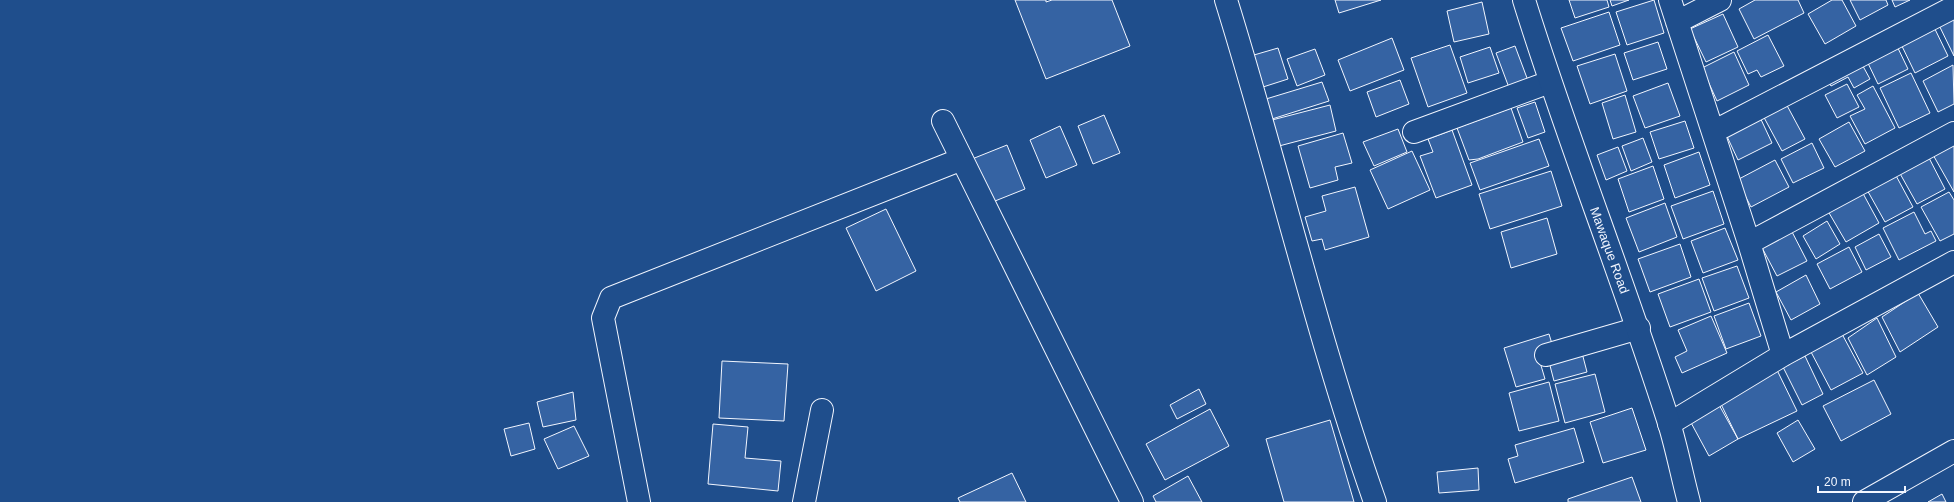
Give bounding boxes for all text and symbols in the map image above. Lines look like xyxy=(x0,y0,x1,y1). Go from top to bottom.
street label: Mawaque Road xyxy=(1587,205,1632,296)
scale bar xyxy=(1818,468,1905,494)
text: 20 m xyxy=(1824,475,1851,489)

